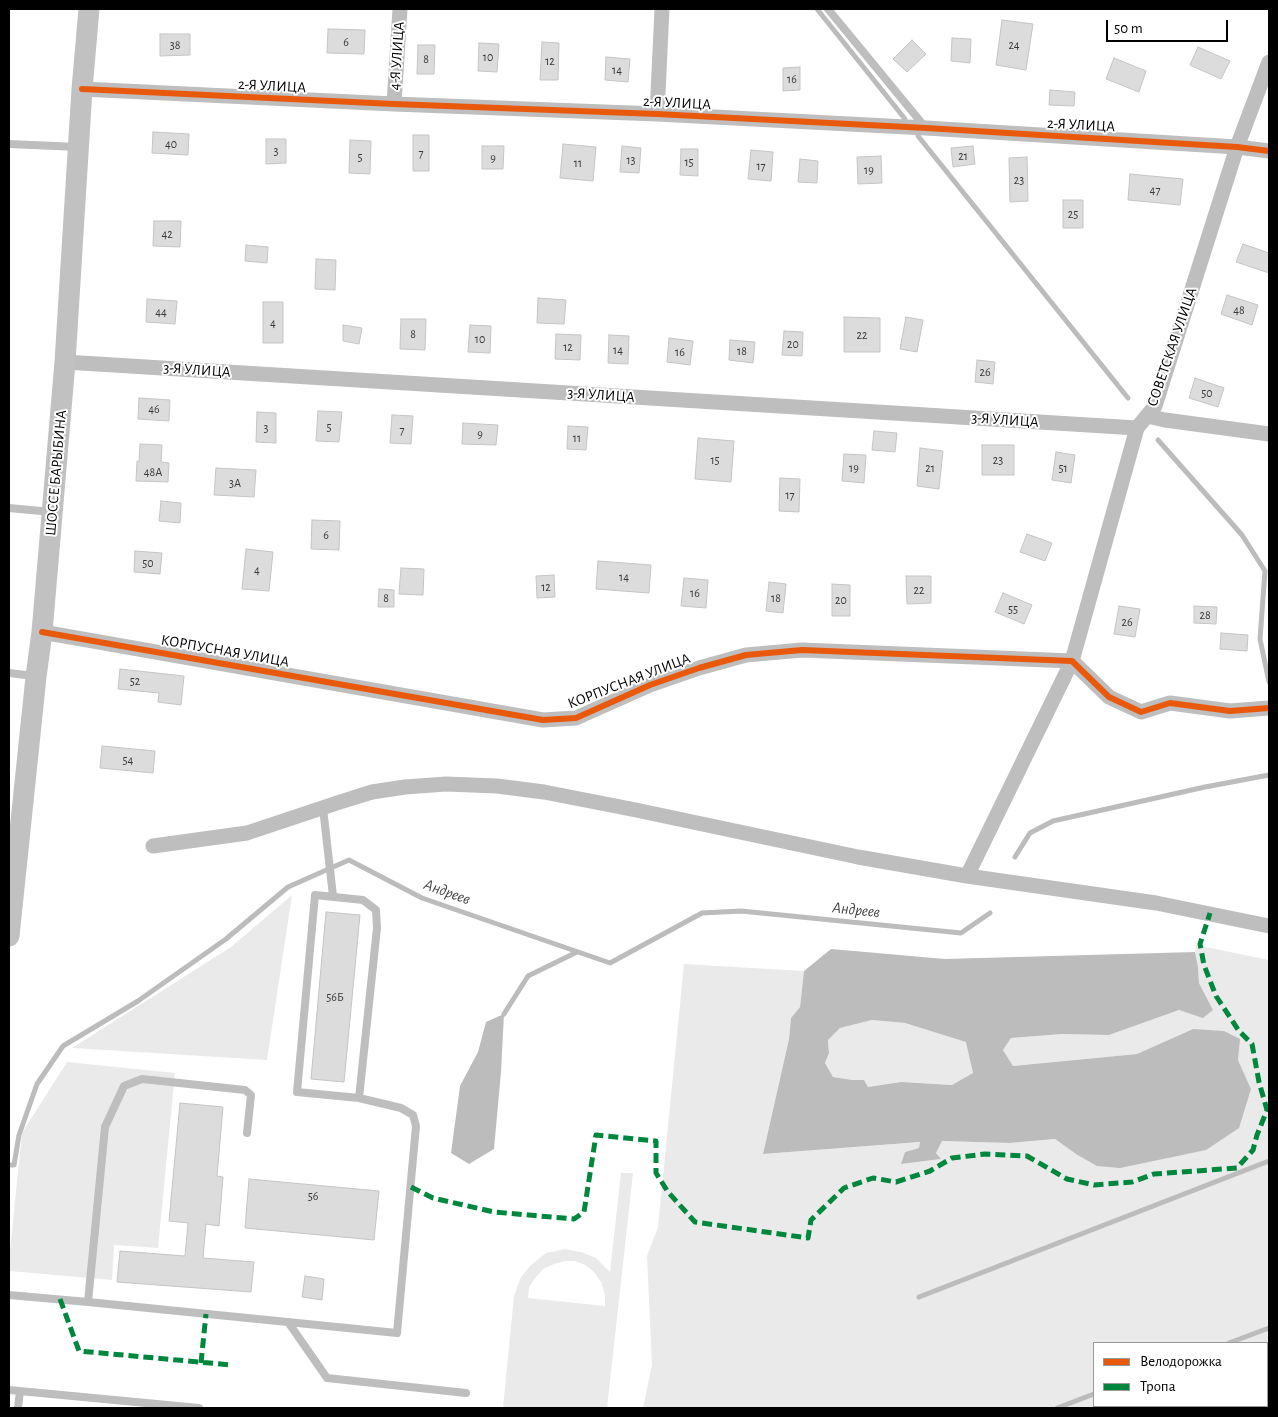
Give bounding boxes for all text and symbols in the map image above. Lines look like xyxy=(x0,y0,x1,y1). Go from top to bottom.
scale bar xyxy=(1108,10,1230,42)
street label: 4-Я УЛИЦА xyxy=(386,21,408,91)
text: 50 m xyxy=(1114,21,1143,36)
house number: 6 xyxy=(343,35,349,49)
house number: 38 xyxy=(170,38,180,52)
house number: 24 xyxy=(1008,38,1020,52)
house number: 10 xyxy=(483,50,493,64)
house number: 8 xyxy=(423,52,429,66)
house number: 12 xyxy=(545,54,555,68)
house number: 14 xyxy=(612,63,622,77)
house number: 16 xyxy=(787,72,797,86)
street label: 2-Я УЛИЦА xyxy=(237,75,307,97)
street label: 2-Я УЛИЦА xyxy=(642,92,712,114)
street label: 2-Я УЛИЦА xyxy=(1046,114,1116,136)
house number: 40 xyxy=(165,137,177,151)
house number: 3 xyxy=(274,144,278,158)
house number: 7 xyxy=(418,146,424,160)
house number: 21 xyxy=(958,149,968,163)
house number: 5 xyxy=(357,150,363,164)
house number: 9 xyxy=(490,151,496,165)
house number: 13 xyxy=(626,153,636,167)
house number: 15 xyxy=(684,155,694,169)
house number: 11 xyxy=(574,156,582,170)
house number: 17 xyxy=(756,159,766,173)
house number: 19 xyxy=(864,163,874,177)
house number: 23 xyxy=(1014,173,1024,187)
house number: 47 xyxy=(1150,183,1160,197)
house number: 25 xyxy=(1068,207,1078,221)
house number: 42 xyxy=(161,227,173,241)
street label: СОВЕТСКАЯ УЛИЦА xyxy=(1143,285,1201,409)
house number: 48 xyxy=(1233,303,1245,317)
house number: 44 xyxy=(155,305,167,319)
house number: 4 xyxy=(270,316,276,330)
house number: 8 xyxy=(410,327,416,341)
house number: 22 xyxy=(857,328,867,342)
house number: 10 xyxy=(475,332,485,346)
house number: 20 xyxy=(787,337,799,351)
house number: 12 xyxy=(563,340,573,354)
house number: 14 xyxy=(613,343,623,357)
house number: 18 xyxy=(737,344,747,358)
house number: 16 xyxy=(675,345,685,359)
street label: 3-Я УЛИЦА xyxy=(163,359,231,381)
house number: 26 xyxy=(979,365,991,379)
street label: 3-Я УЛИЦА xyxy=(567,384,635,406)
house number: 50 xyxy=(1201,386,1213,400)
house number: 46 xyxy=(148,402,160,416)
street label: ШОССЕ БАРЫБИНА xyxy=(42,409,70,537)
street label: 3-Я УЛИЦА xyxy=(971,409,1039,431)
house number: 5 xyxy=(326,420,332,434)
house number: 3 xyxy=(264,421,268,435)
house number: 7 xyxy=(399,423,405,437)
house number: 9 xyxy=(477,427,483,441)
house number: 11 xyxy=(573,431,581,445)
house number: 15 xyxy=(710,453,720,467)
house number: 23 xyxy=(993,453,1003,467)
house number: 19 xyxy=(849,461,859,475)
house number: 21 xyxy=(925,461,935,475)
house number: 51 xyxy=(1058,461,1068,475)
house number: 48А xyxy=(144,465,162,479)
house number: 3А xyxy=(229,476,241,490)
house number: 17 xyxy=(785,488,795,502)
house number: 6 xyxy=(323,528,329,542)
house number: 50 xyxy=(142,556,154,570)
house number: 4 xyxy=(254,563,260,577)
house number: 14 xyxy=(619,570,629,584)
house number: 12 xyxy=(541,580,551,594)
house number: 22 xyxy=(914,583,924,597)
house number: 16 xyxy=(690,586,700,600)
house number: 8 xyxy=(383,591,389,605)
house number: 18 xyxy=(771,591,781,605)
house number: 20 xyxy=(835,593,847,607)
house number: 55 xyxy=(1008,602,1018,616)
house number: 28 xyxy=(1199,608,1211,622)
house number: 26 xyxy=(1121,615,1133,629)
street label: КОРПУСНАЯ УЛИЦА xyxy=(159,631,291,671)
street label: КОРПУСНАЯ УЛИЦА xyxy=(565,649,693,713)
house number: 52 xyxy=(130,674,140,688)
house number: 54 xyxy=(123,753,133,767)
water label: Андреев xyxy=(421,875,473,909)
water label: Андреев xyxy=(831,898,881,922)
house number: 56Б xyxy=(326,990,344,1004)
house number: 56 xyxy=(308,1189,318,1203)
legend xyxy=(1093,1342,1268,1407)
text: Велодорожка xyxy=(1140,1354,1222,1369)
text: Тропа xyxy=(1140,1379,1176,1394)

